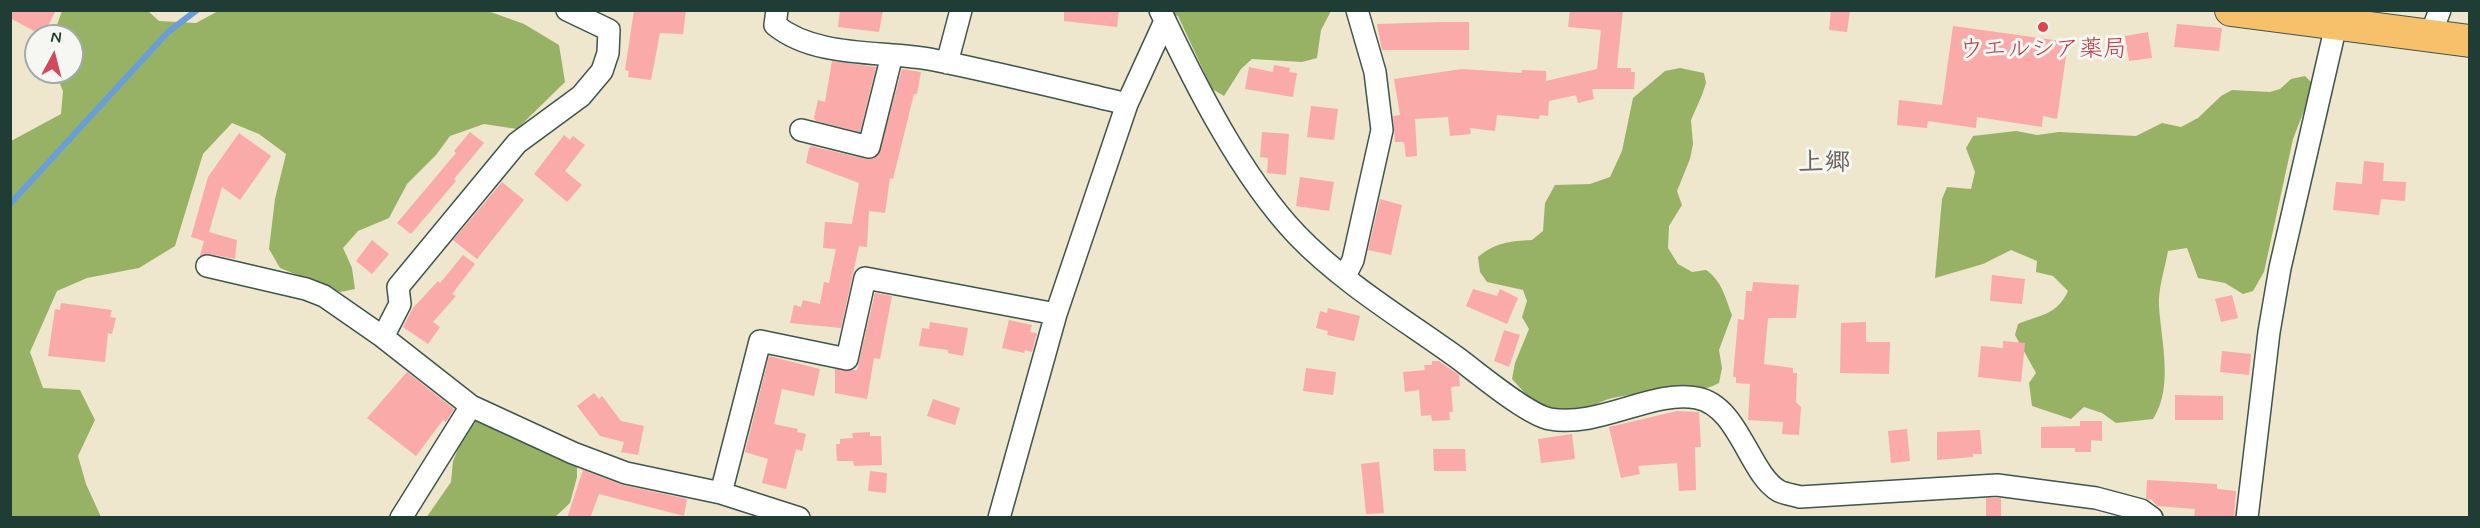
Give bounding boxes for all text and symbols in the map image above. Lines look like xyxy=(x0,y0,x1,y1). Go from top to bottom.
marker: ウエルシア薬局 xyxy=(2036,20,2050,34)
north arrow xyxy=(24,24,84,84)
text: N xyxy=(49,27,63,49)
place label: ウエルシア薬局 xyxy=(1959,37,2127,65)
district label: 上郷 xyxy=(1798,149,1850,181)

